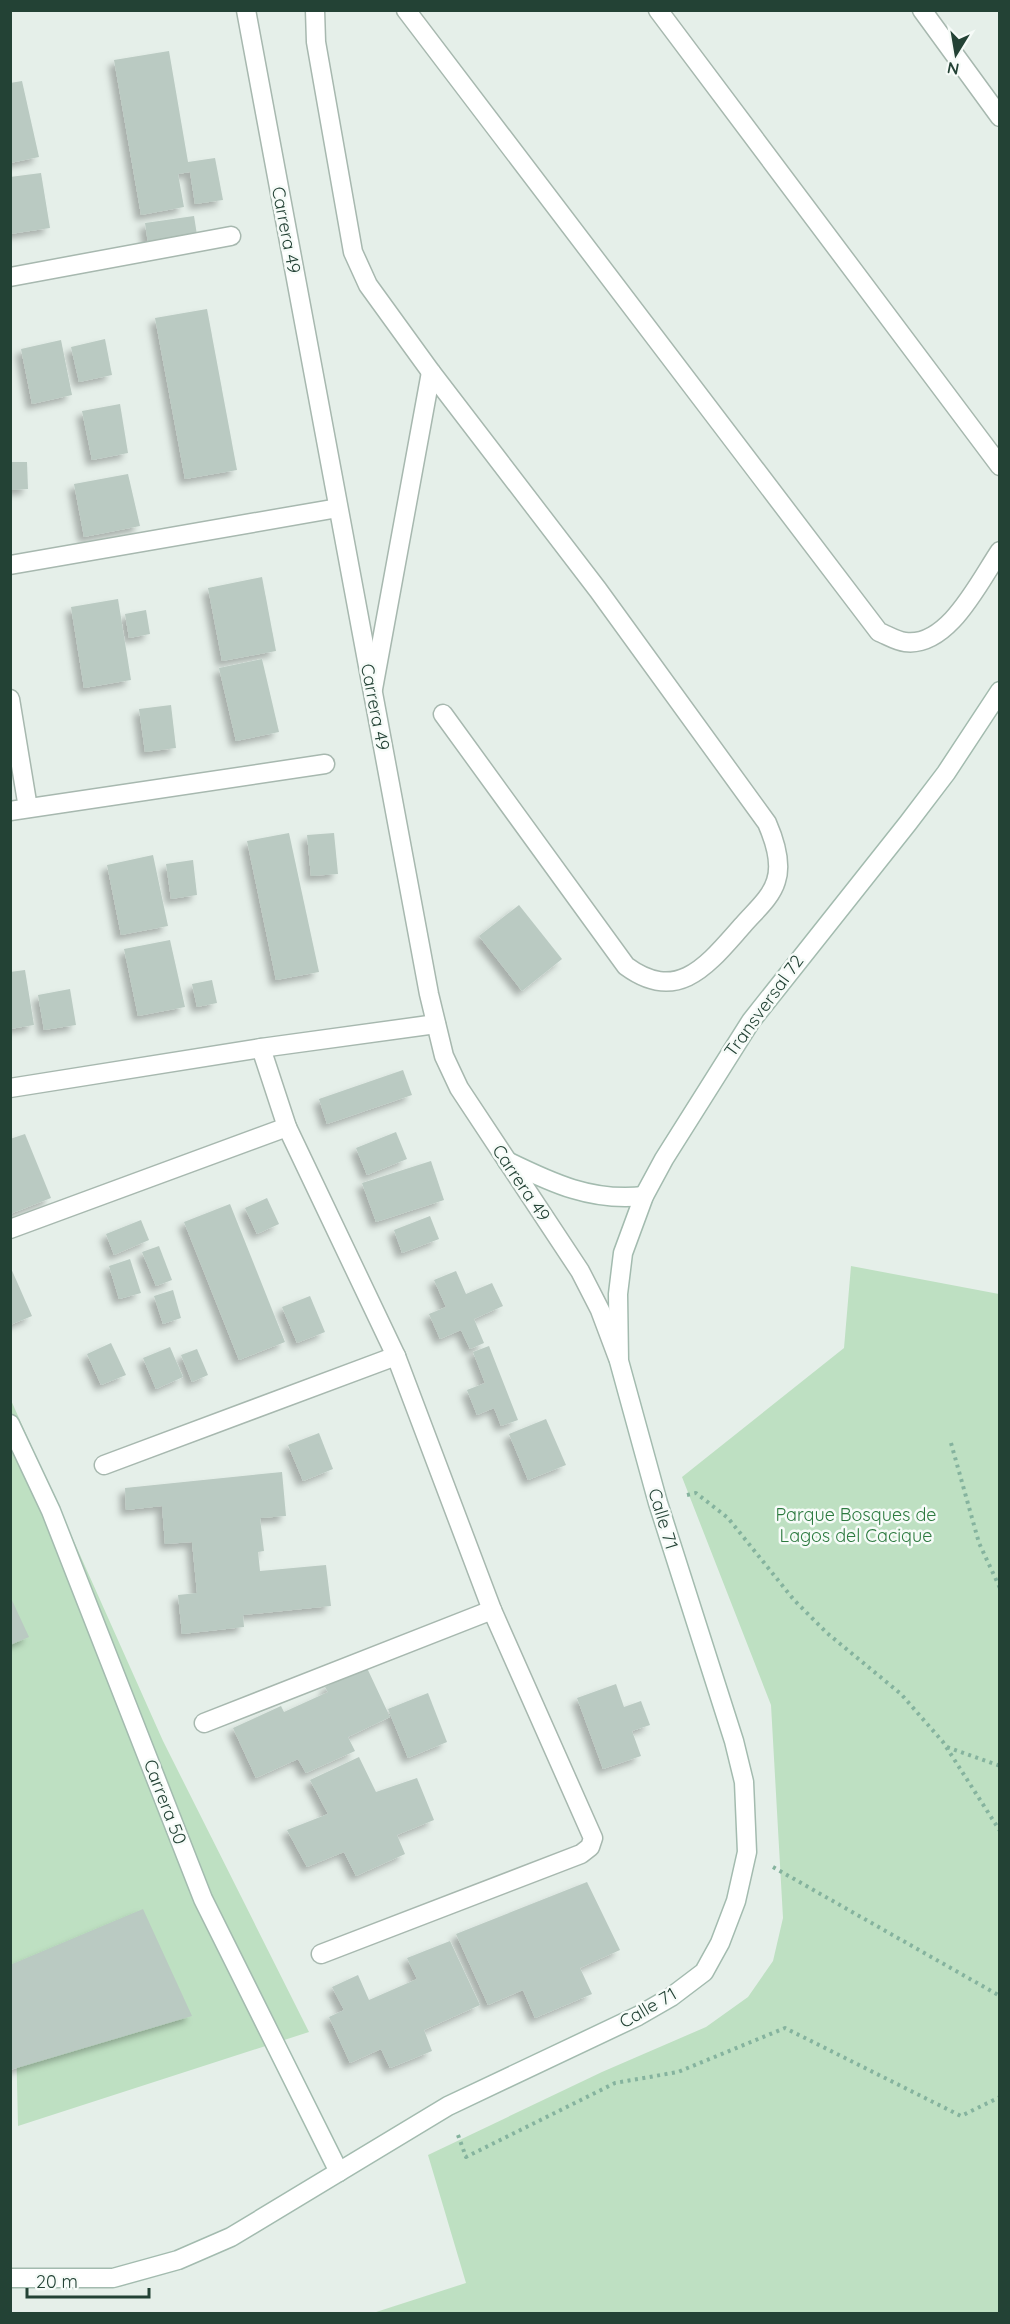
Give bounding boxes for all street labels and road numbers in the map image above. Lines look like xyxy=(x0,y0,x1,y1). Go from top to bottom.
street label: Carrera 49 xyxy=(267,185,306,275)
street label: Carrera 49 xyxy=(356,662,395,752)
street label: Transversal 72 xyxy=(719,950,808,1061)
street label: Carrera 49 xyxy=(487,1140,556,1226)
street label: Calle 71 xyxy=(643,1486,684,1552)
street label: Carrera 50 xyxy=(139,1756,192,1848)
street label: Calle 71 xyxy=(615,1982,681,2033)

